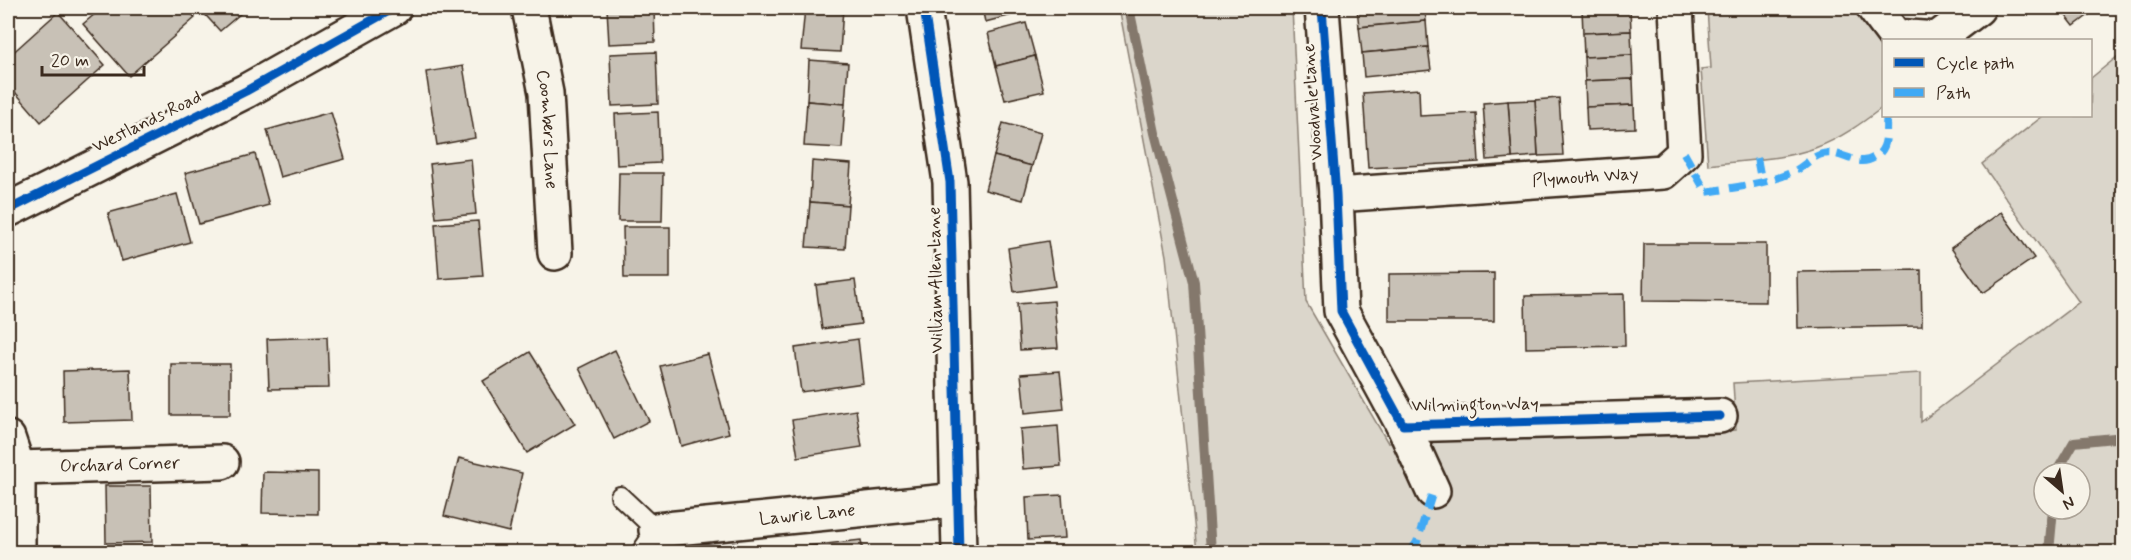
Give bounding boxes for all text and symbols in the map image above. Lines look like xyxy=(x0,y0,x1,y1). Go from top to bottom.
scale bar xyxy=(42,39,144,77)
legend xyxy=(1882,39,2092,117)
street label: Woodvale Lane xyxy=(1297,43,1329,161)
text: 20 m xyxy=(51,49,89,73)
text: Cycle path xyxy=(1936,52,2014,76)
street label: Coombers Lane xyxy=(530,68,563,190)
text: Path xyxy=(1936,82,1971,106)
street label: Westlands Road xyxy=(88,85,206,159)
street label: Plymouth Way xyxy=(1531,162,1639,193)
street label: William Allen Lane xyxy=(923,206,949,354)
street label: Wilmington Way xyxy=(1411,392,1539,420)
street label: Orchard Corner xyxy=(59,451,181,479)
north arrow xyxy=(2032,461,2092,521)
text: N xyxy=(2059,491,2078,515)
street label: Lawrie Lane xyxy=(758,498,857,532)

